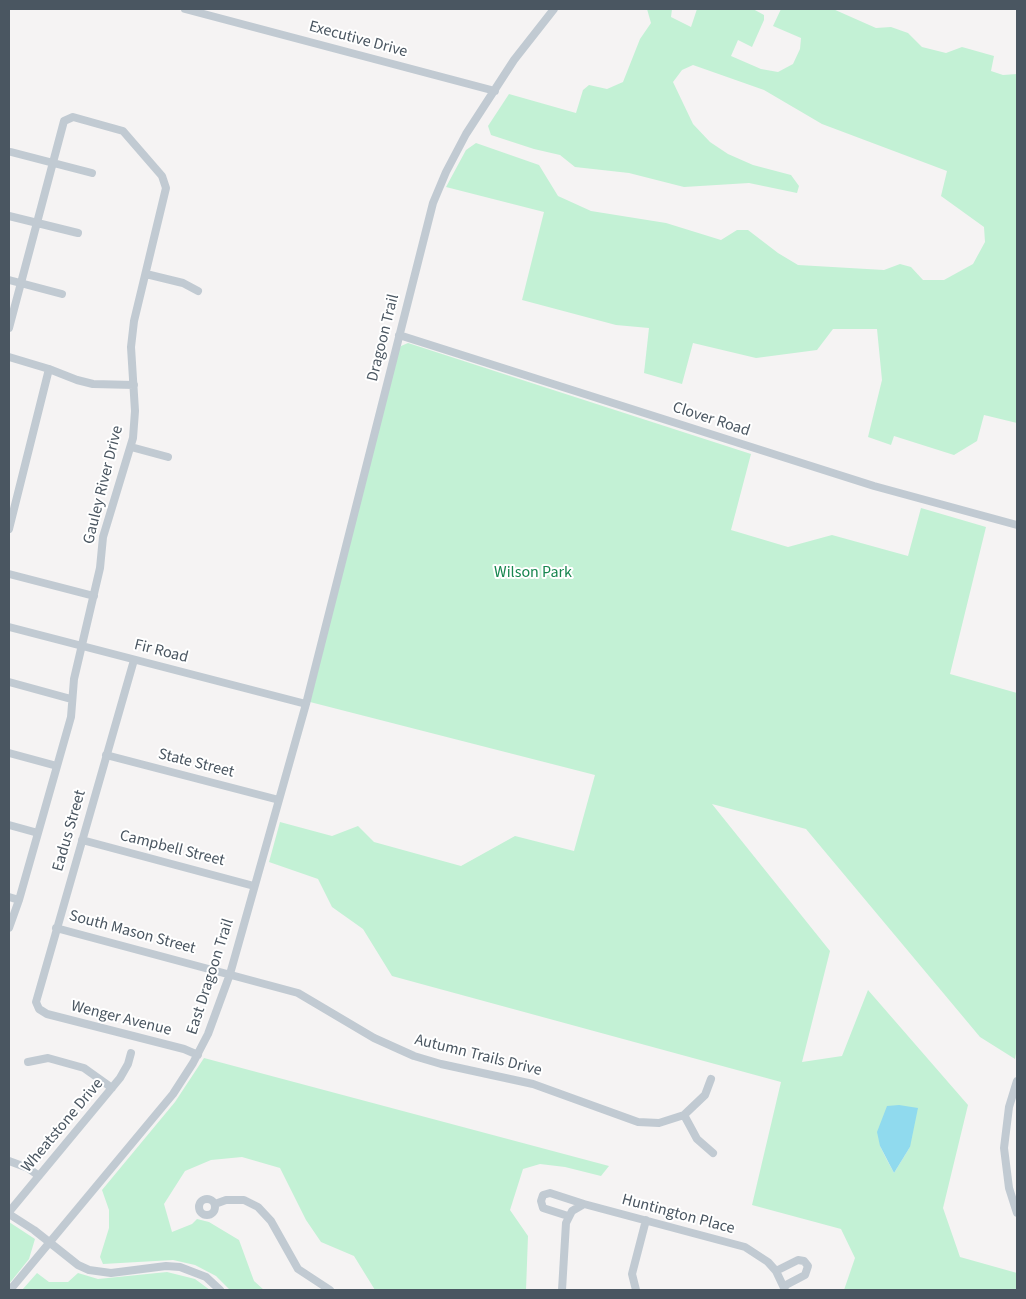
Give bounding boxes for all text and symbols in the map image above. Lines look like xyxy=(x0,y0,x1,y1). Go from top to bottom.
street label: Executive Drive xyxy=(307,18,409,62)
street label: Dragoon Trail xyxy=(364,292,404,384)
street label: Clover Road xyxy=(670,398,752,442)
street label: Gauley River Drive xyxy=(80,424,128,546)
park label: Wilson Park xyxy=(494,563,572,583)
street label: Fir Road xyxy=(132,636,190,668)
street label: State Street xyxy=(156,745,236,783)
street label: Eadus Street xyxy=(49,788,91,874)
street label: Campbell Street xyxy=(117,827,227,871)
street label: South Mason Street xyxy=(67,907,197,959)
street label: East Dragoon Trail xyxy=(183,917,239,1037)
street label: Wenger Avenue xyxy=(69,997,173,1041)
street label: Autumn Trails Drive xyxy=(412,1031,544,1081)
street label: Wheatstone Drive xyxy=(18,1075,108,1177)
street label: Huntington Place xyxy=(620,1191,736,1239)

